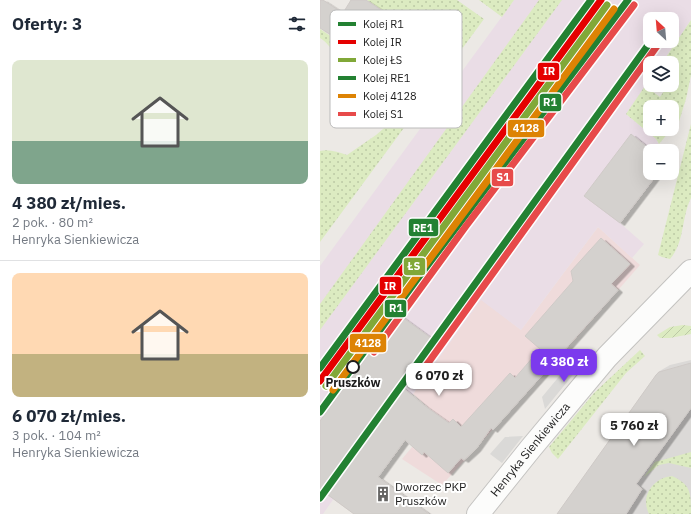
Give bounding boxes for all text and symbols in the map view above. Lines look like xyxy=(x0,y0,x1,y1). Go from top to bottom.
legend xyxy=(330,10,462,128)
north arrow xyxy=(643,12,679,48)
map controls xyxy=(643,12,679,180)
text: Oferty: 3 xyxy=(12,13,82,35)
icon: filters xyxy=(286,13,308,35)
text: Kolej R1 xyxy=(363,17,404,31)
text: Kolej IR xyxy=(363,35,402,49)
text: Kolej ŁS xyxy=(363,53,402,67)
button: layers xyxy=(643,56,679,92)
line badge: IR xyxy=(537,62,560,81)
text: IR xyxy=(543,64,555,78)
text: Kolej RE1 xyxy=(363,71,411,85)
icon: home xyxy=(124,86,196,158)
text: Kolej 4128 xyxy=(363,89,417,103)
line badge: R1 xyxy=(539,93,562,112)
text: R1 xyxy=(543,95,557,109)
button: + xyxy=(643,100,679,136)
text: Kolej S1 xyxy=(363,107,404,121)
line badge: 4128 xyxy=(507,119,545,138)
text: 4128 xyxy=(513,121,540,135)
button: − xyxy=(643,144,679,180)
line badge: S1 xyxy=(491,168,514,187)
text: S1 xyxy=(496,170,510,184)
text: 4 380 zł/mies. xyxy=(12,192,126,214)
text: 2 pok. · 80 m² xyxy=(12,214,93,231)
line badge: RE1 xyxy=(408,218,439,237)
text: RE1 xyxy=(413,221,434,235)
text: Henryka Sienkiewicza xyxy=(12,231,139,248)
line badge: ŁS xyxy=(403,257,426,276)
text: ŁS xyxy=(407,259,421,273)
line badge: IR xyxy=(379,276,402,295)
text: IR xyxy=(384,279,396,293)
icon: home xyxy=(124,299,196,371)
line badge: R1 xyxy=(384,299,407,318)
text: R1 xyxy=(389,301,403,315)
line badge: 4128 xyxy=(349,333,387,353)
text: 4128 xyxy=(355,336,382,350)
pin: 4 380 zł xyxy=(523,349,605,383)
text: 4 380 zł xyxy=(540,353,588,370)
marker: Pruszków xyxy=(346,360,360,374)
pin: 6 070 zł xyxy=(398,363,480,397)
text: 6 070 zł xyxy=(415,367,463,384)
place label: Pruszków xyxy=(325,375,381,390)
street label: Henryka Sienkiewicza xyxy=(487,399,573,499)
text: 6 070 zł/mies. xyxy=(12,405,126,427)
pin: 5 760 zł xyxy=(593,413,675,447)
text: 5 760 zł xyxy=(610,417,658,434)
text: 3 pok. · 104 m² xyxy=(12,427,101,444)
text: Henryka Sienkiewicza xyxy=(12,444,139,461)
place label: Dworzec PKP Pruszków xyxy=(395,479,466,508)
building icon: Dworzec PKP Pruszków xyxy=(374,485,392,503)

